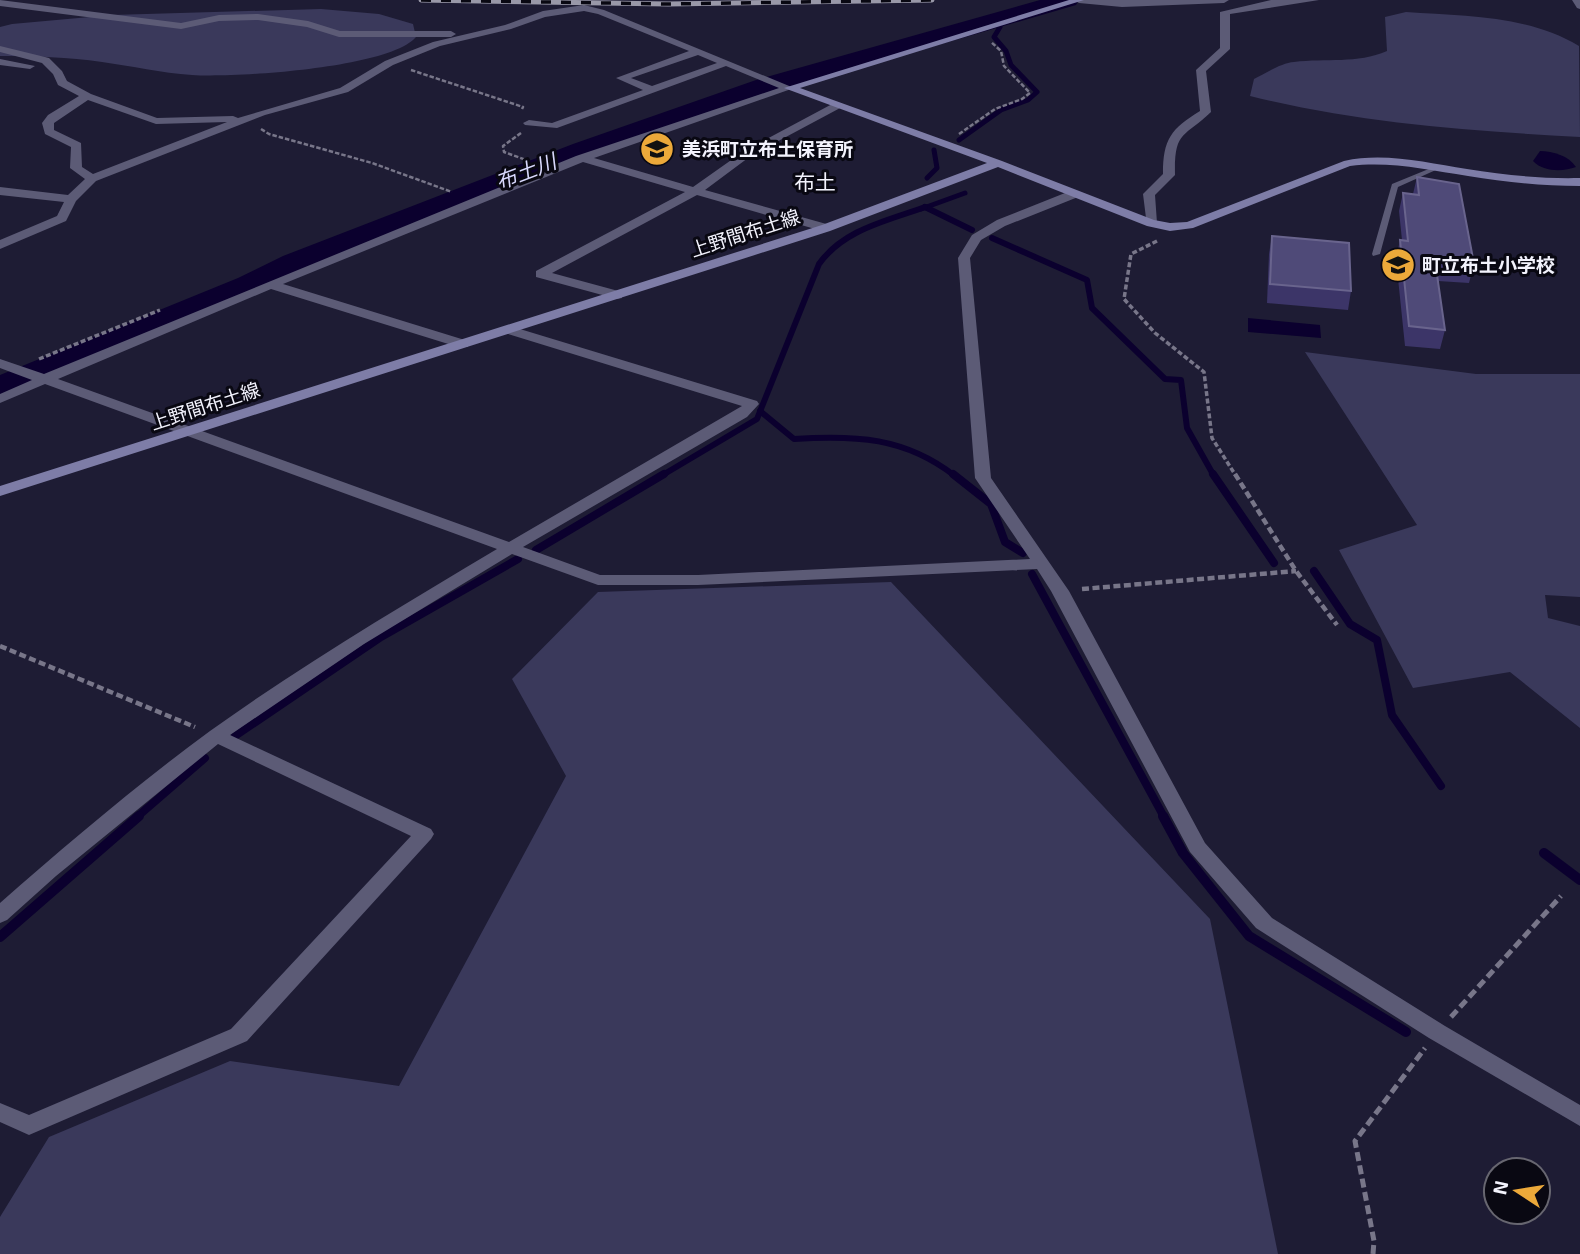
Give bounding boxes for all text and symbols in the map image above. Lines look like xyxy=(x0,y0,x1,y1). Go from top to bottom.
school or university icon: 美浜町立布土保育所 xyxy=(638,130,676,168)
place label: 美浜町立布土保育所 xyxy=(682,137,853,160)
water label: 布土川 xyxy=(492,147,561,194)
district label: 布土 xyxy=(794,169,836,194)
street label: 上野間布土線 xyxy=(687,204,803,261)
school or university icon: 町立布土小学校 xyxy=(1379,246,1417,284)
place label: 町立布土小学校 xyxy=(1422,253,1555,276)
street label: 上野間布土線 xyxy=(147,377,263,434)
north arrow xyxy=(1482,1156,1552,1226)
text: N xyxy=(1487,1178,1513,1196)

